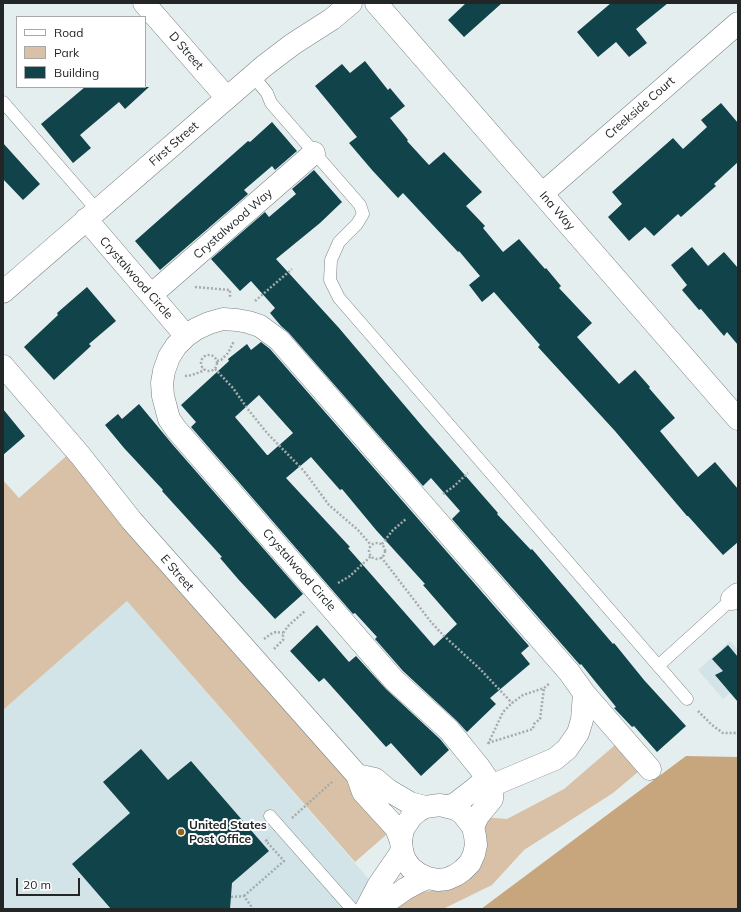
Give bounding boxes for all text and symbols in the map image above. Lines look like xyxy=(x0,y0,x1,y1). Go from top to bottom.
legend xyxy=(16,16,146,88)
text: Road xyxy=(54,25,83,40)
street label: D Street xyxy=(166,29,206,73)
text: Park xyxy=(54,45,79,60)
text: Building xyxy=(54,65,99,80)
street label: Creekside Court xyxy=(602,74,678,142)
street label: First Street xyxy=(147,119,201,169)
street label: Crystalwood Way xyxy=(191,186,275,262)
street label: Ina Way xyxy=(536,189,578,233)
street label: Crystalwood Circle xyxy=(96,234,176,322)
street label: Crystalwood Circle xyxy=(259,526,339,614)
street label: E Street xyxy=(157,552,197,594)
place label: United States Post Office xyxy=(189,818,267,846)
marker: United States Post Office xyxy=(176,827,186,837)
scale bar xyxy=(18,870,82,896)
text: 20 m xyxy=(23,877,51,892)

